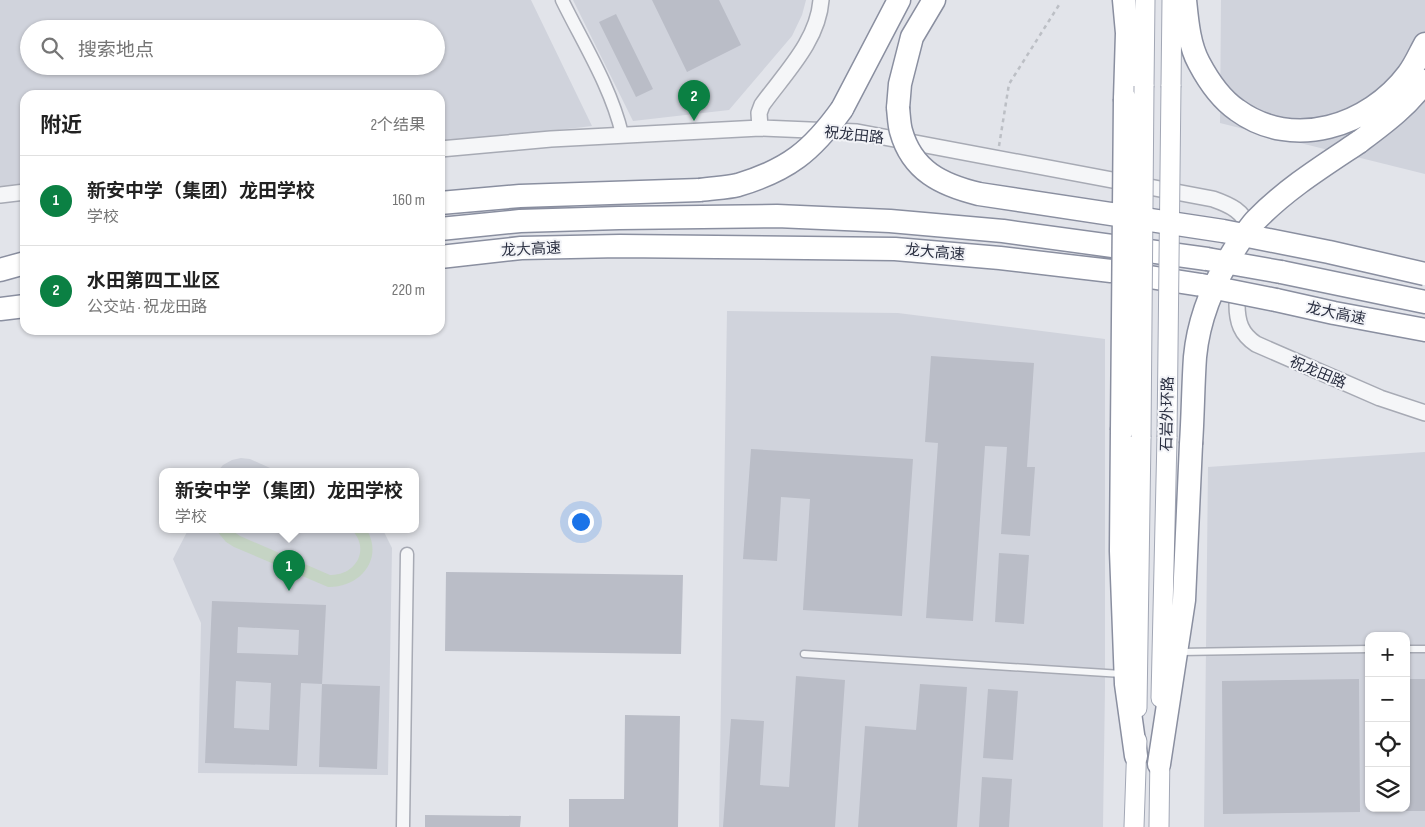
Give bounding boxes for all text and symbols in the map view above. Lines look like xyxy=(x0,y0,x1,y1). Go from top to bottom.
search box xyxy=(20,20,445,75)
icon: search xyxy=(38,34,66,62)
text: 搜索地点 xyxy=(78,39,154,62)
pin: 2 xyxy=(678,80,710,121)
text: 附近 xyxy=(40,113,82,138)
text: 2个结果 xyxy=(370,116,425,135)
street label: 祝龙田路 xyxy=(823,123,885,148)
text: 新安中学（集团）龙田学校 xyxy=(87,180,315,203)
text: 1 xyxy=(53,191,59,210)
text: 160 m xyxy=(392,191,425,210)
text: 学校 xyxy=(87,208,119,227)
street label: 龙大高速 xyxy=(501,238,561,261)
street label: 龙大高速 xyxy=(904,240,966,265)
text: 水田第四工业区 xyxy=(87,270,220,293)
text: 2 xyxy=(52,281,60,300)
text: 220 m xyxy=(392,281,425,300)
text: 公交站 · 祝龙田路 xyxy=(87,298,207,317)
street label: 龙大高速 xyxy=(1305,298,1367,329)
street label: 祝龙田路 xyxy=(1286,352,1349,393)
street label: 石岩外环路 xyxy=(1157,376,1178,452)
popup xyxy=(159,468,419,533)
text: 新安中学（集团）龙田学校 xyxy=(175,480,403,503)
text: 学校 xyxy=(175,508,207,527)
your location xyxy=(568,509,594,535)
pin: 1 xyxy=(273,550,305,591)
map controls xyxy=(1365,632,1410,812)
button: + xyxy=(1365,632,1410,677)
button: − xyxy=(1365,677,1410,722)
button: locate xyxy=(1365,722,1410,767)
button: layers xyxy=(1365,767,1410,812)

